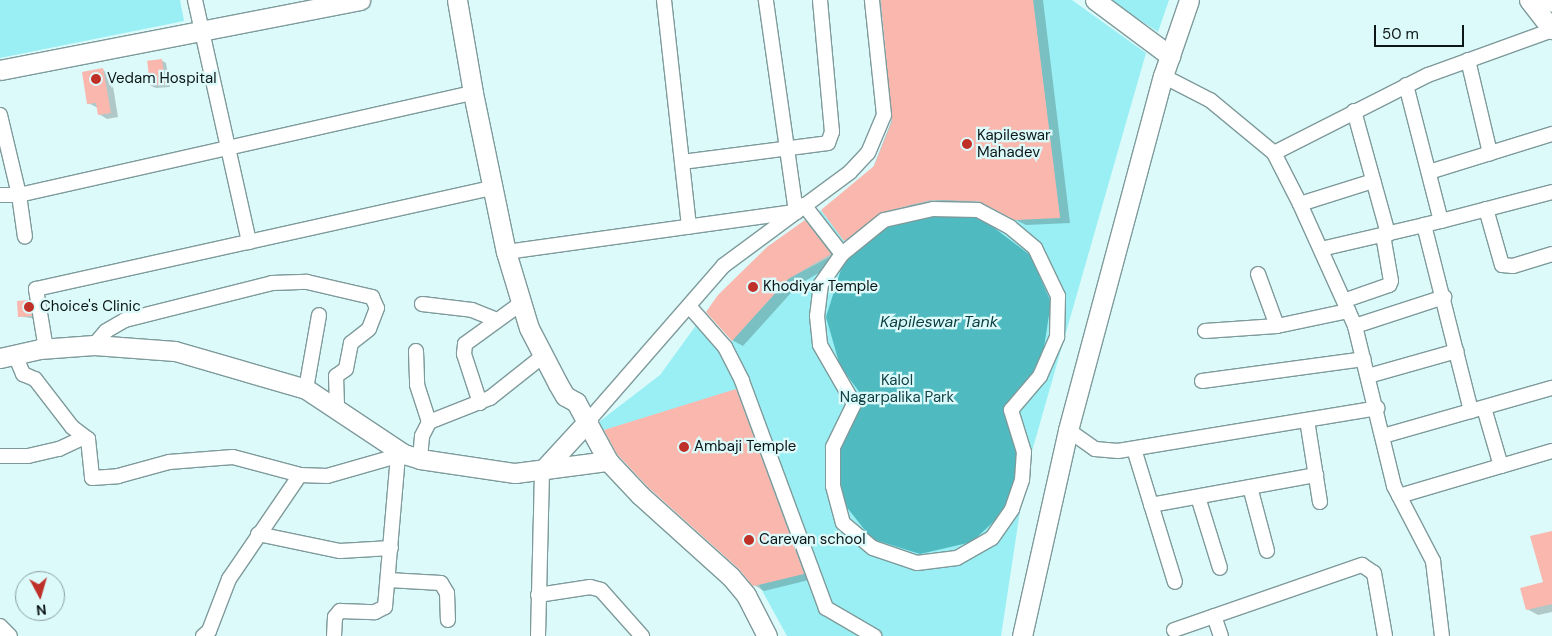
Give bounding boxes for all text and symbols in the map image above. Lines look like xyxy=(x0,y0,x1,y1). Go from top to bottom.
scale bar xyxy=(1377,15,1467,47)
text: 50 m xyxy=(1382,24,1419,44)
place label: Vedam Hospital xyxy=(107,70,217,88)
marker: Vedam Hospital xyxy=(89,72,103,86)
place label: Kapileswar Mahadev xyxy=(977,126,1051,161)
marker: Kapileswar Mahadev xyxy=(961,138,973,150)
place label: Khodiyar Temple xyxy=(763,278,878,296)
marker: Khodiyar Temple xyxy=(747,281,759,293)
place label: Choice's Clinic xyxy=(40,298,141,316)
marker: Choice's Clinic xyxy=(22,300,36,314)
water label: Kapileswar Tank xyxy=(880,312,998,332)
park label: Kalol Nagarpalika Park xyxy=(840,371,954,406)
place label: Ambaji Temple xyxy=(694,438,796,456)
marker: Ambaji Temple xyxy=(678,441,690,453)
place label: Carevan school xyxy=(759,531,866,549)
marker: Carevan school xyxy=(743,534,755,546)
north arrow xyxy=(15,571,65,621)
text: N xyxy=(35,600,47,619)

